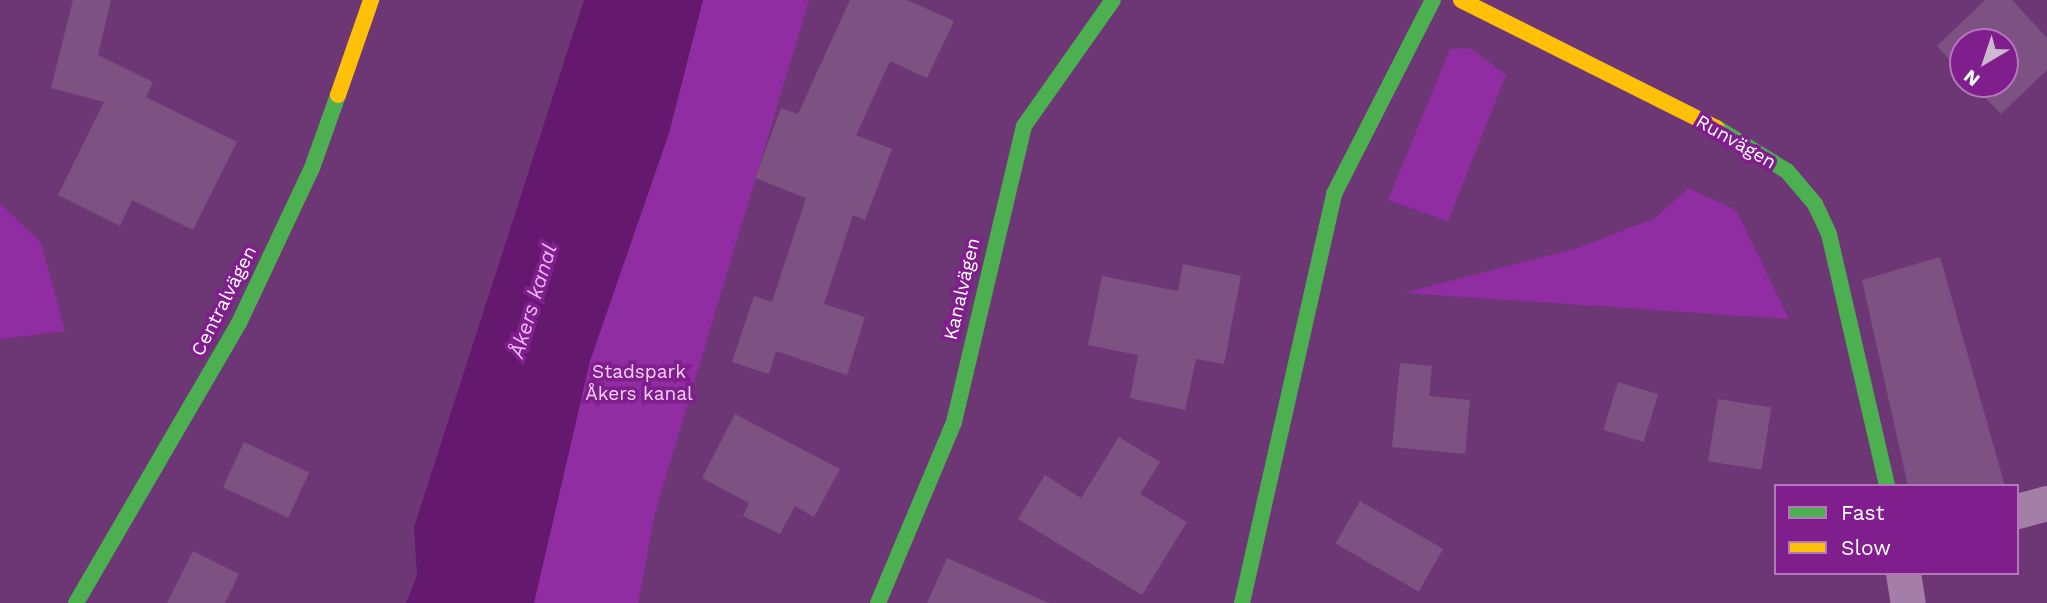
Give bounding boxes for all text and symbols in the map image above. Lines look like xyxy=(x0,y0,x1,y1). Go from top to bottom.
north arrow xyxy=(1949,28,2019,98)
text: N xyxy=(1959,65,1984,92)
street label: Runvägen xyxy=(1692,110,1780,174)
street label: Kanalvägen xyxy=(939,236,985,342)
water label: Åkers kanal xyxy=(504,241,562,361)
street label: Centralvägen xyxy=(186,242,262,360)
park label: Stadspark Åkers kanal xyxy=(585,361,693,405)
legend xyxy=(1774,484,2019,575)
text: Fast xyxy=(1841,500,1885,525)
text: Slow xyxy=(1841,535,1891,560)

